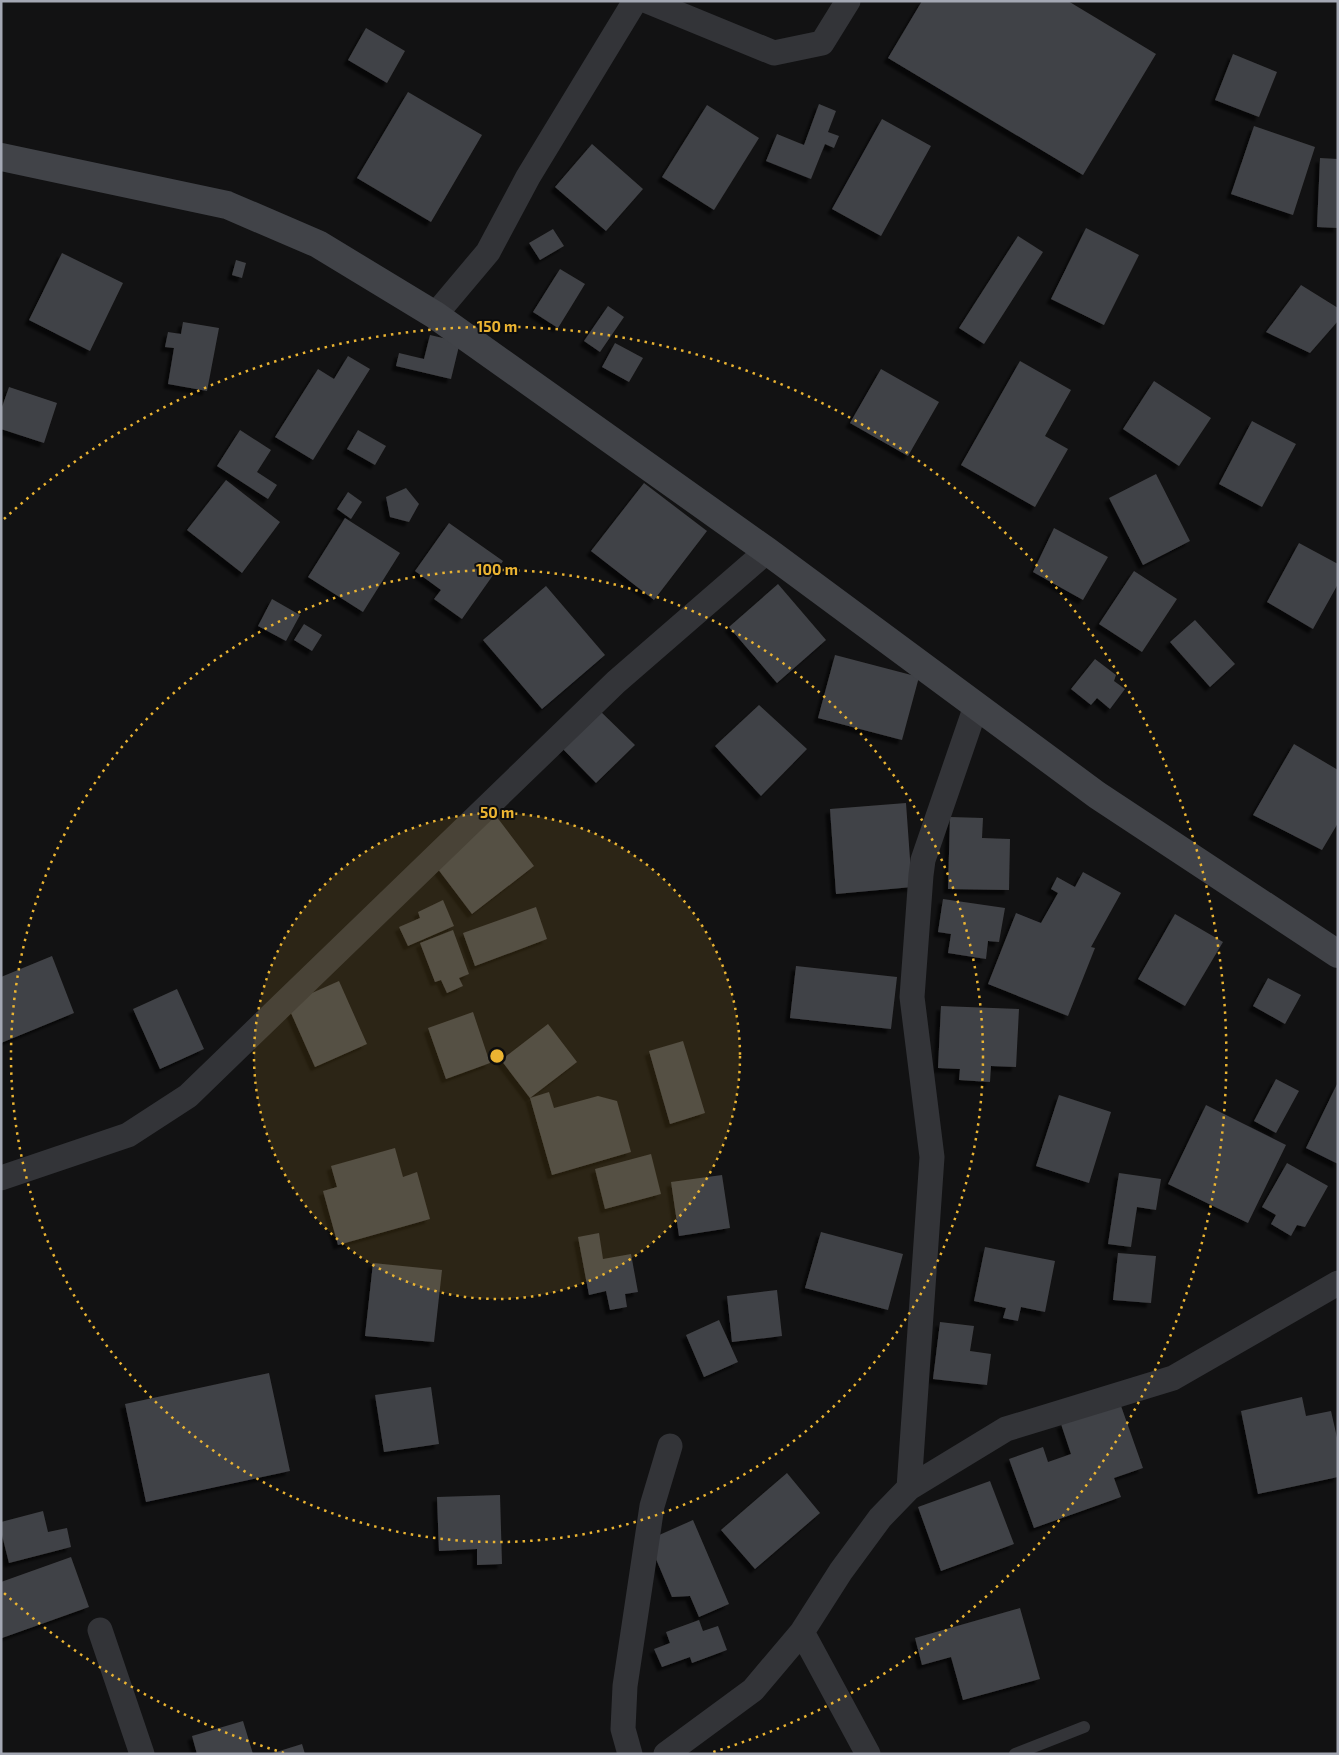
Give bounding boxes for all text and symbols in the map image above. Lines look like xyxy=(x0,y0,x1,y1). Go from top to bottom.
text: 150 m xyxy=(477,317,517,335)
text: 100 m xyxy=(476,560,518,578)
text: 50 m xyxy=(480,803,514,821)
centre of rings xyxy=(488,1047,506,1065)

